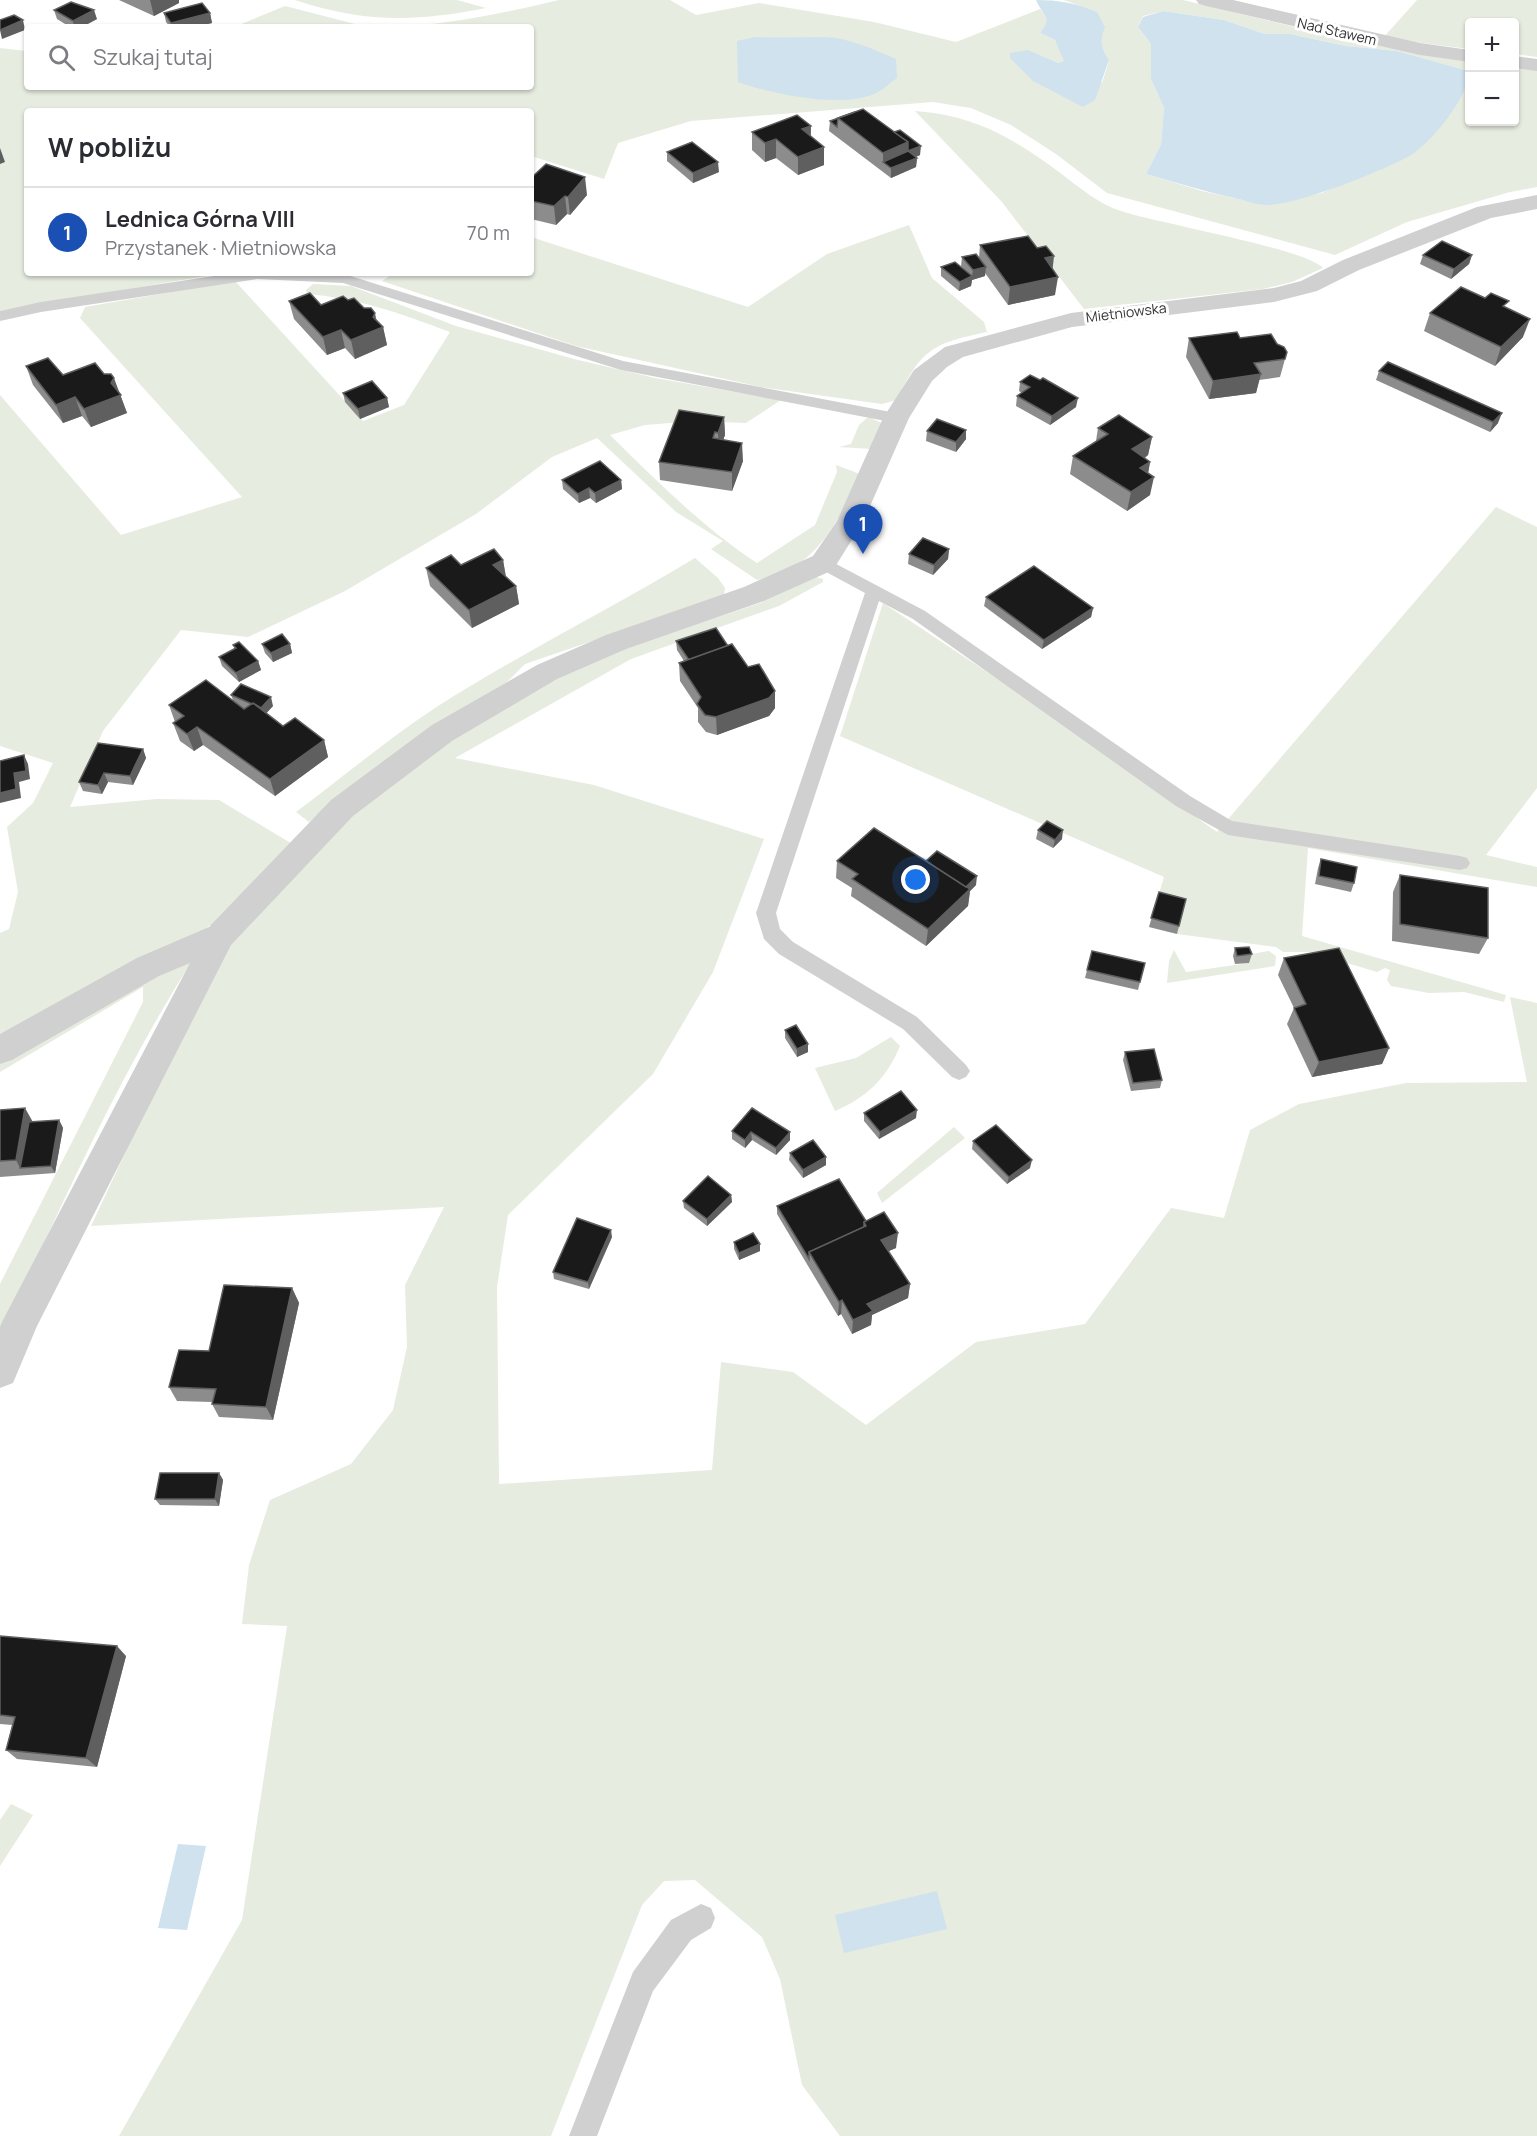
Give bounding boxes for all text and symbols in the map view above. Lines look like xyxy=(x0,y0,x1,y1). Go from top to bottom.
street label: Nad Stawem xyxy=(1296,13,1378,49)
map controls xyxy=(1465,18,1519,126)
button: + xyxy=(1465,18,1519,72)
search box xyxy=(24,24,534,90)
icon: search xyxy=(45,41,78,74)
text: Szukaj tutaj xyxy=(93,42,213,72)
button: − xyxy=(1465,72,1519,126)
text: W pobliżu xyxy=(48,129,171,165)
text: Lednica Górna VIII xyxy=(105,204,295,234)
text: 1 xyxy=(63,219,72,246)
text: 70 m xyxy=(467,219,510,246)
text: Przystanek · Mietniowska xyxy=(105,234,336,261)
street label: Mietniowska xyxy=(1085,298,1167,326)
pin: 1 xyxy=(844,504,882,554)
your location xyxy=(901,865,930,894)

